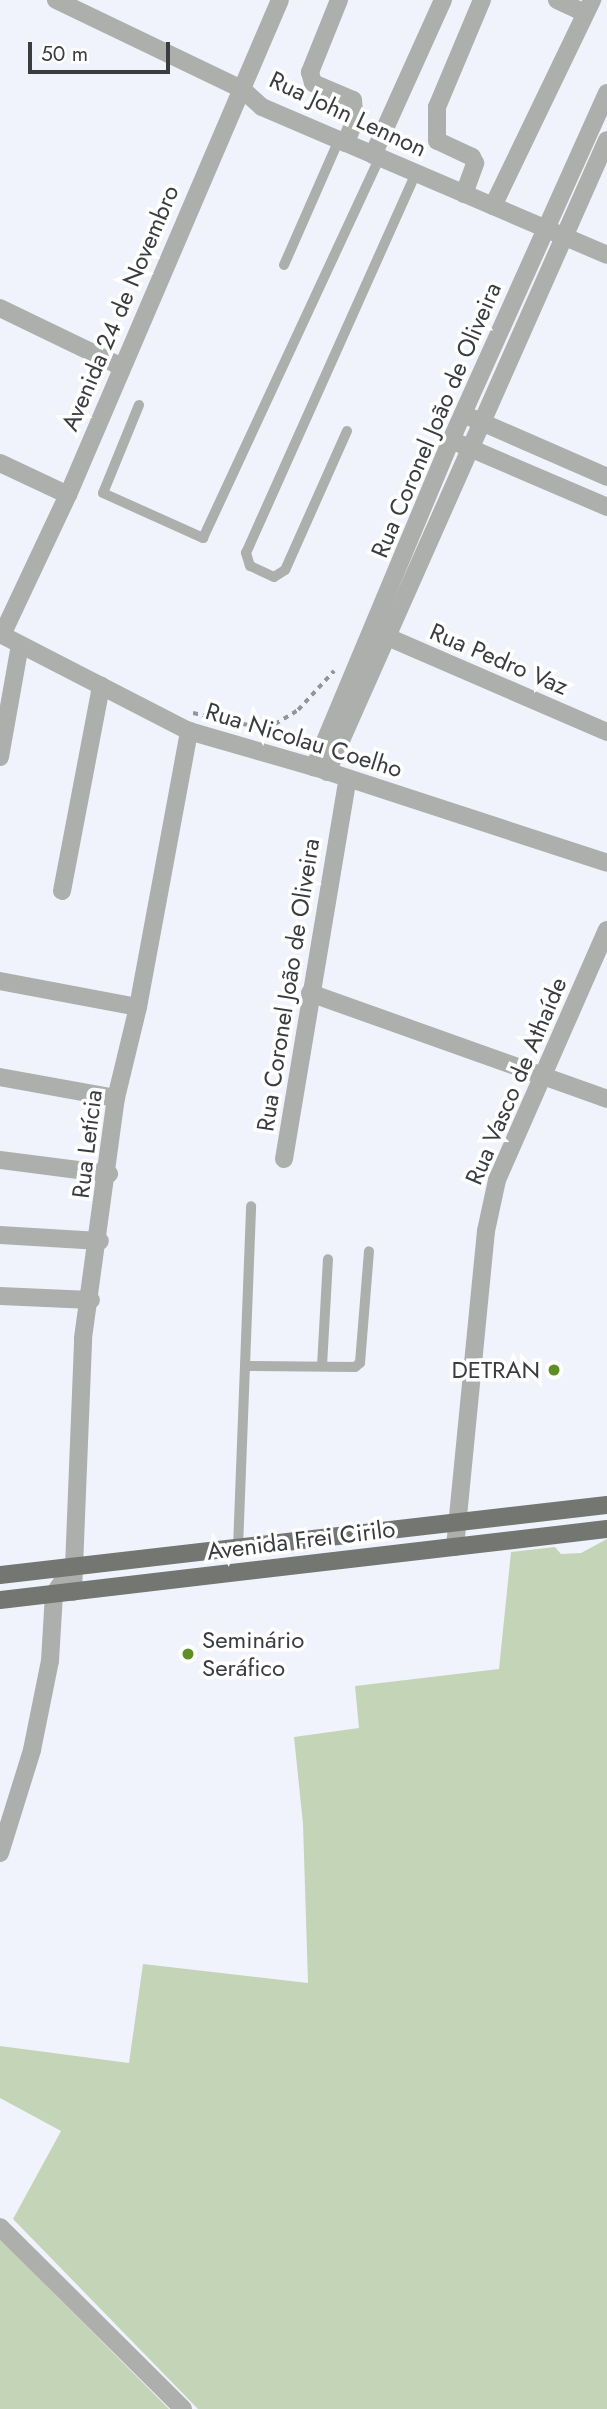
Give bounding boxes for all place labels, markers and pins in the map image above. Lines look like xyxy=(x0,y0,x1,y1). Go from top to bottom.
place label: DETRAN xyxy=(451,1356,540,1384)
marker: DETRAN xyxy=(546,1362,562,1378)
place label: Seminário Seráfico xyxy=(202,1626,304,1682)
marker: Seminário Seráfico xyxy=(180,1646,196,1662)

